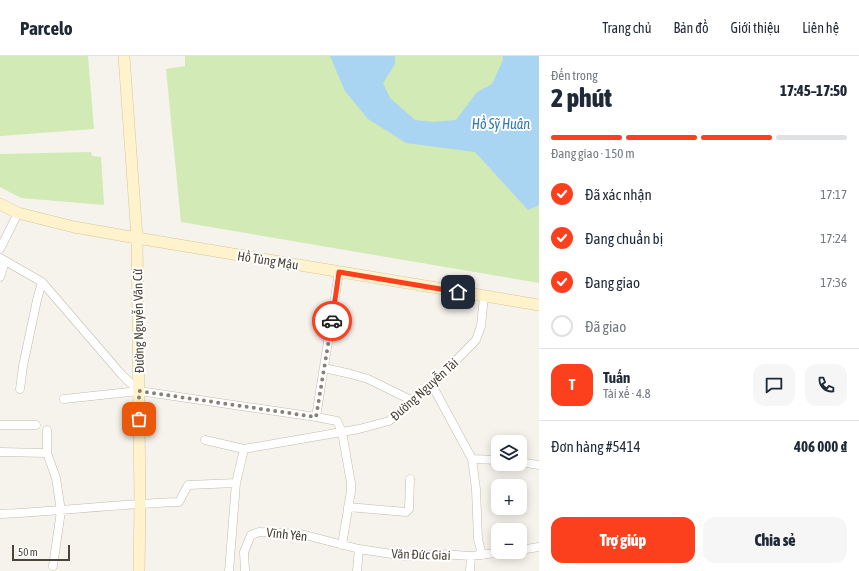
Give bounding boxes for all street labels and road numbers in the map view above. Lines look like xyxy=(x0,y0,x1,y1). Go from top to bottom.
street label: Hồ Tùng Mậu xyxy=(236,248,299,273)
street label: Đường Nguyễn Văn Cừ xyxy=(130,268,147,373)
street label: Đường Nguyễn Tài xyxy=(387,355,461,424)
street label: Vĩnh Yên xyxy=(266,525,308,544)
street label: Văn Đức Giai xyxy=(391,546,451,563)

